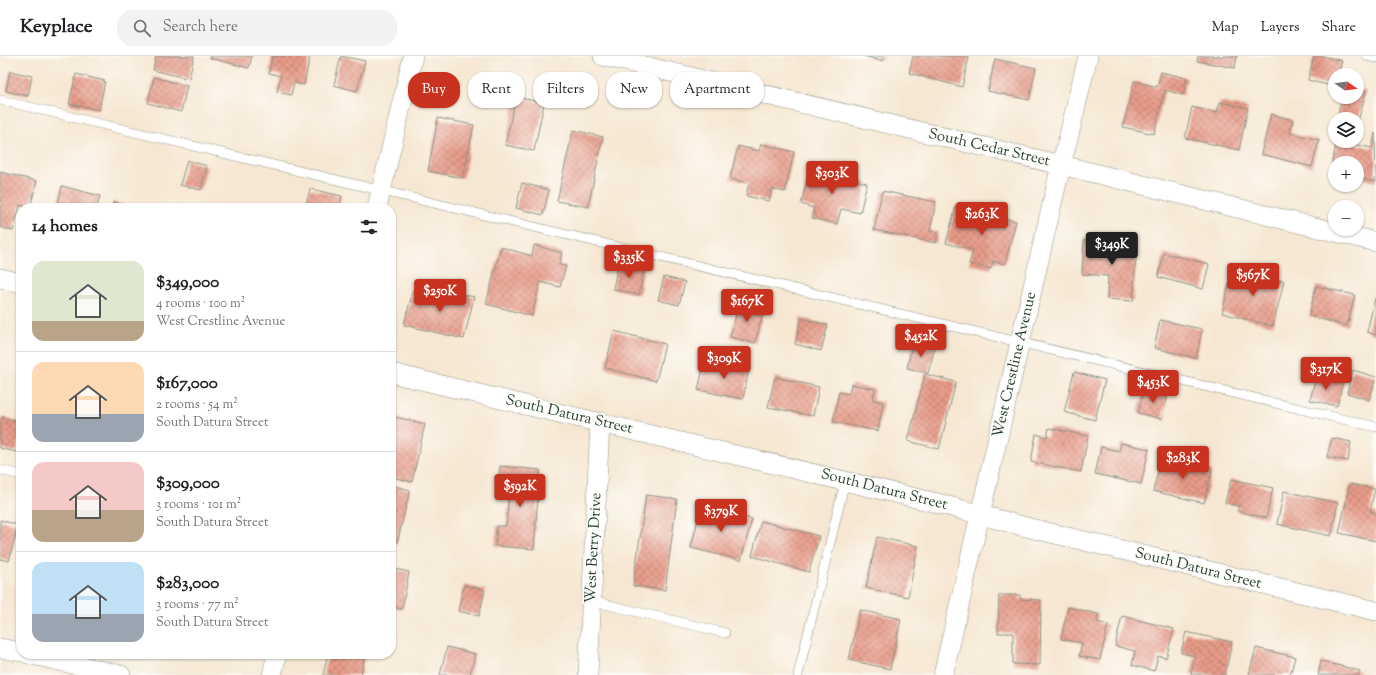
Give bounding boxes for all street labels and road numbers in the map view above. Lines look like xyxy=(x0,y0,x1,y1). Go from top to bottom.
street label: South Cedar Street xyxy=(926,124,1052,172)
street label: West Crestline Avenue xyxy=(988,290,1042,440)
street label: South Datura Street xyxy=(503,390,635,440)
street label: South Datura Street xyxy=(818,464,950,516)
street label: West Berry Drive xyxy=(581,492,607,604)
street label: South Datura Street xyxy=(1132,543,1264,595)

